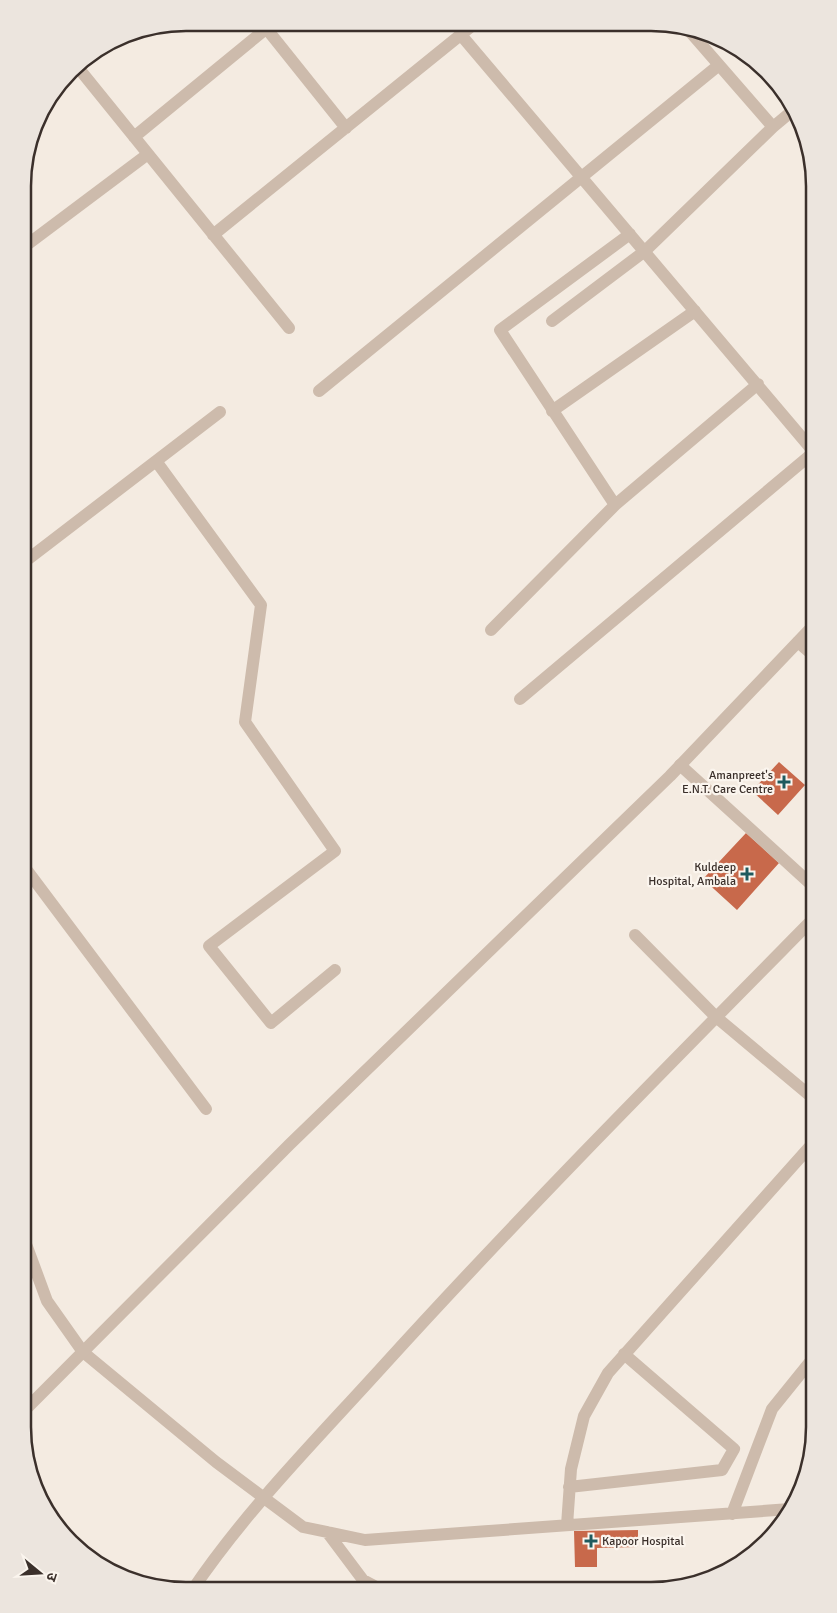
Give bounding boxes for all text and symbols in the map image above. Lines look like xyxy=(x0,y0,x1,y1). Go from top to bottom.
place label: Amanpreet's E.N.T. Care Centre xyxy=(682,768,773,797)
marker: Amanpreet's E.N.T. Care Centre xyxy=(777,775,791,789)
place label: Kuldeep Hospital, Ambala xyxy=(648,860,736,889)
marker: Kuldeep Hospital, Ambala xyxy=(740,867,754,881)
marker: Kapoor Hospital xyxy=(584,1534,598,1548)
place label: Kapoor Hospital xyxy=(602,1534,685,1549)
north arrow xyxy=(15,1548,65,1598)
text: उ xyxy=(42,1570,61,1584)

